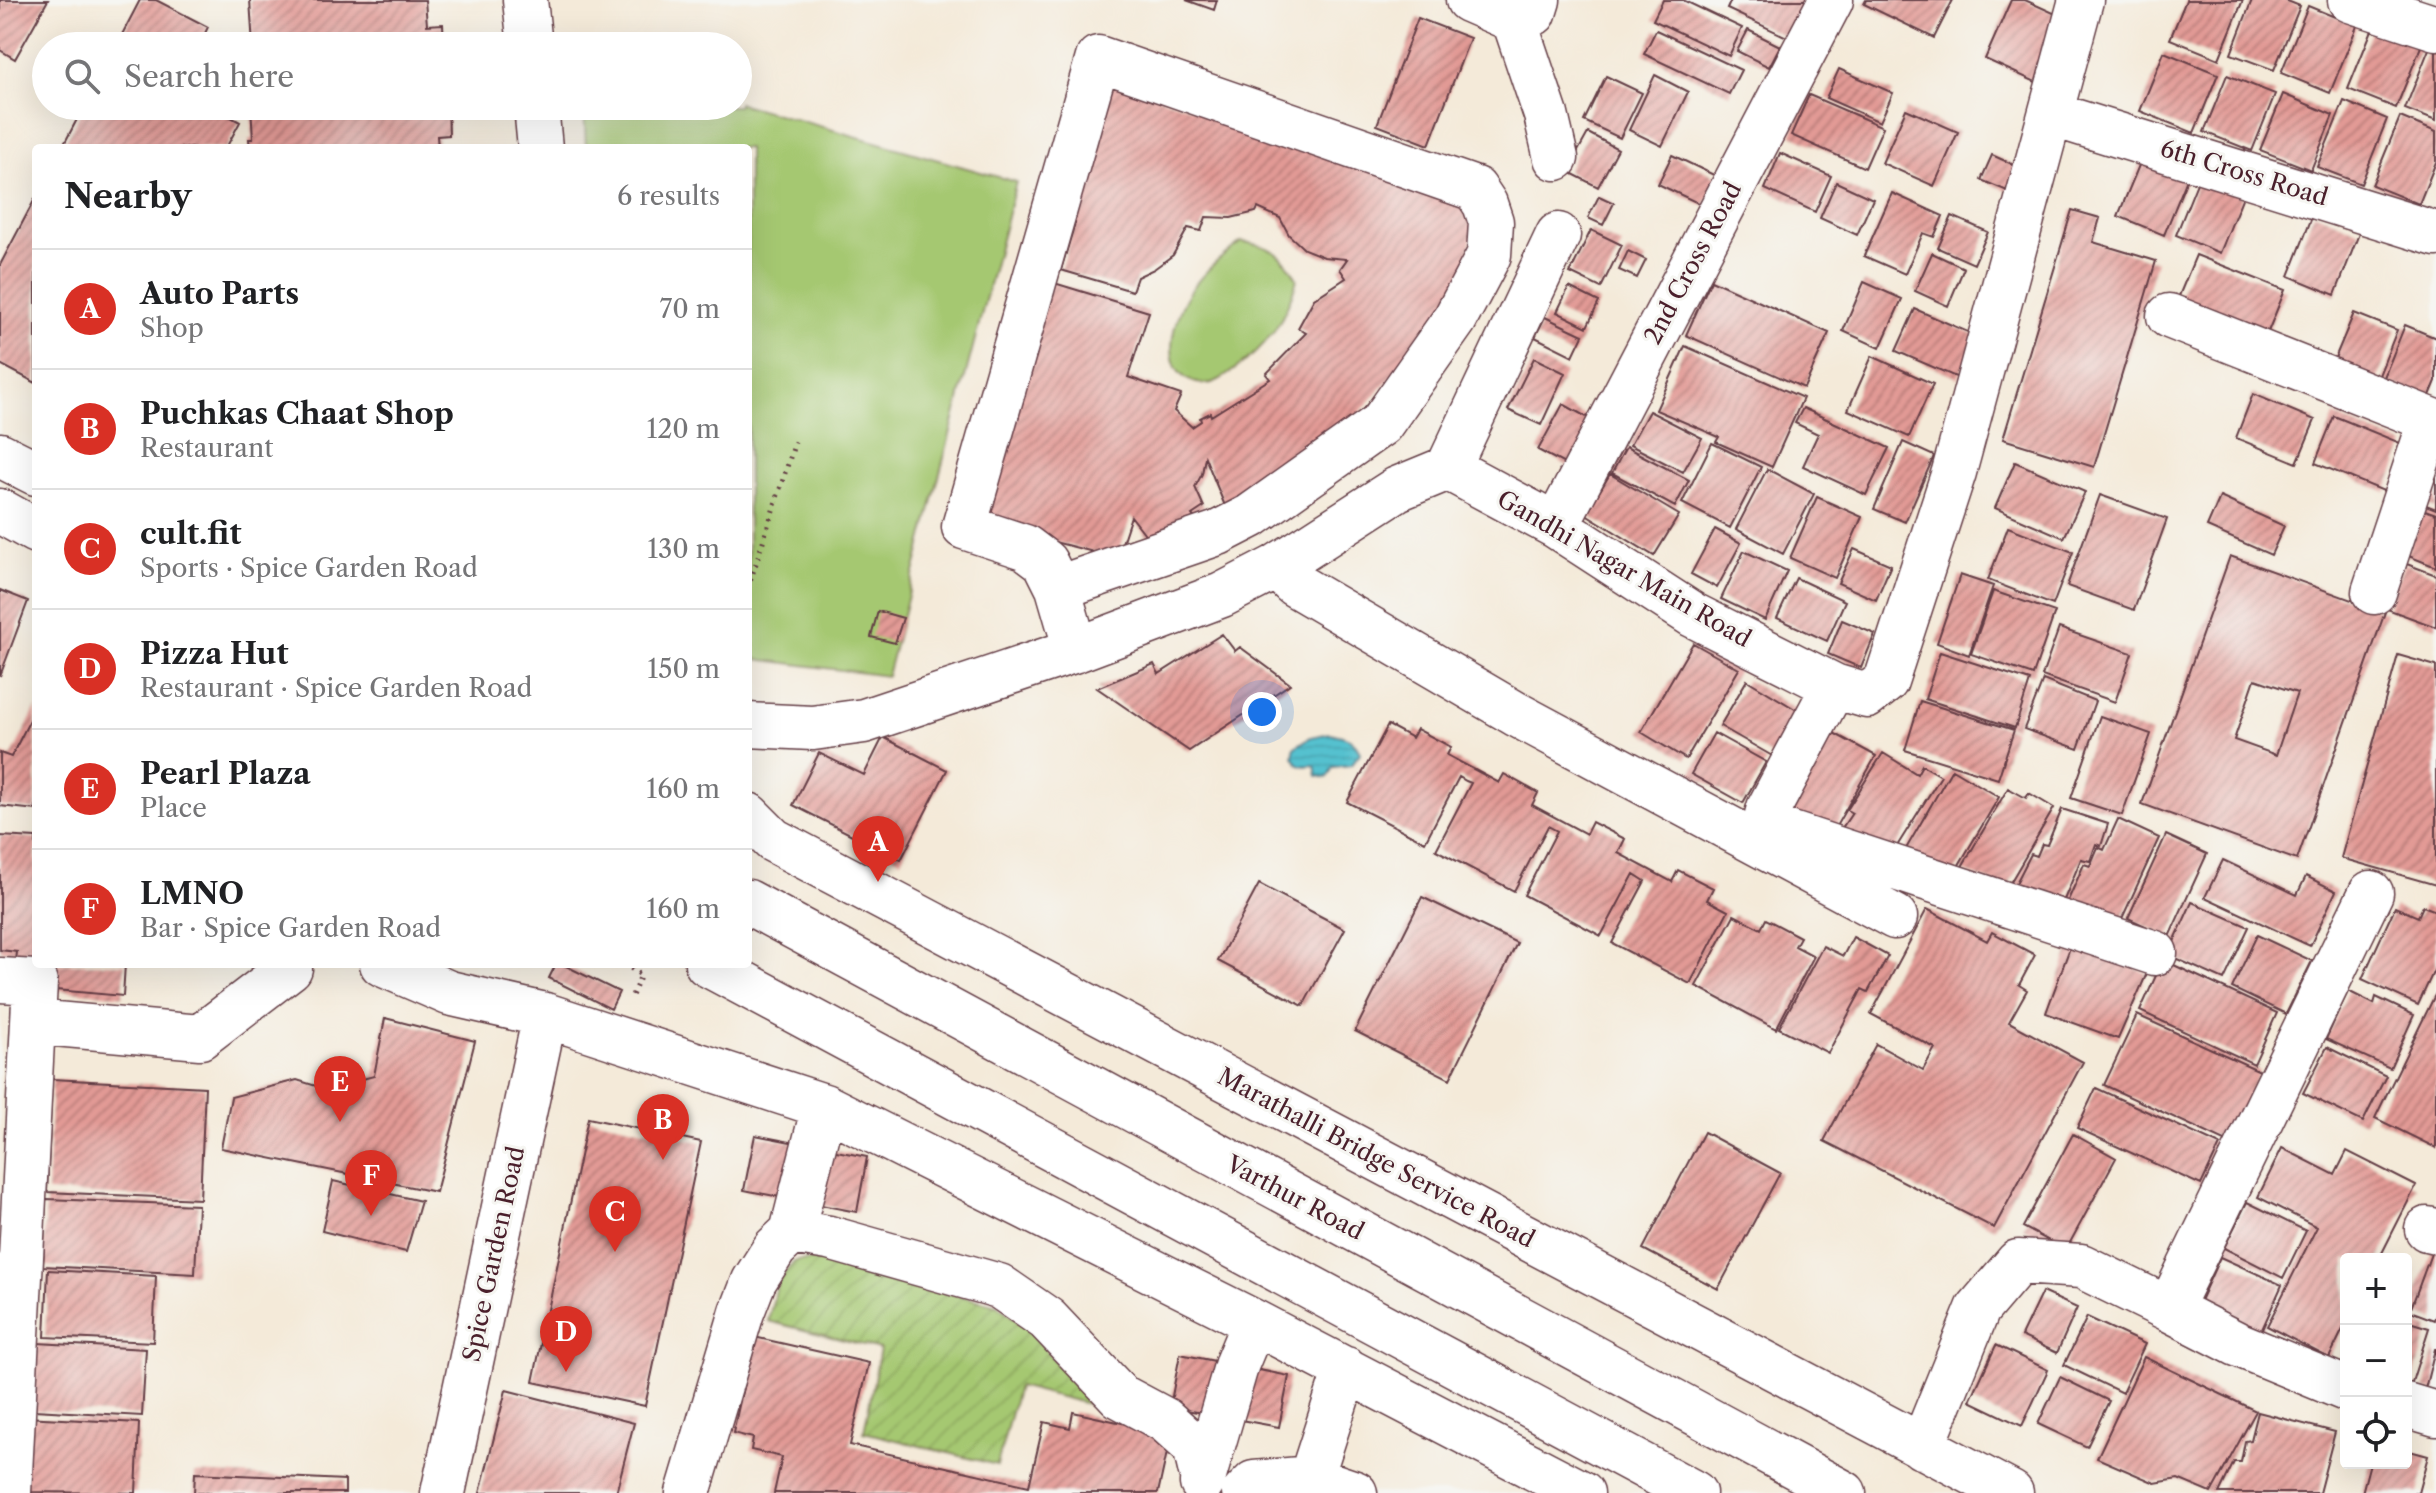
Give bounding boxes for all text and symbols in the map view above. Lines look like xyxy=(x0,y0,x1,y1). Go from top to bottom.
search box xyxy=(32,32,752,120)
icon: search xyxy=(60,54,104,98)
text: Search here xyxy=(124,58,294,95)
street label: 6th Cross Road xyxy=(2157,133,2332,212)
text: Nearby xyxy=(64,175,192,217)
street label: 2nd Cross Road xyxy=(1638,176,1748,349)
text: 6 results xyxy=(617,180,720,212)
text: Auto Parts xyxy=(140,275,299,312)
text: A xyxy=(80,293,100,325)
text: 70 m xyxy=(660,293,720,325)
text: Shop xyxy=(140,312,204,344)
text: Puchkas Chaat Shop xyxy=(140,395,454,432)
text: B xyxy=(80,413,100,445)
text: 120 m xyxy=(646,413,720,445)
text: Restaurant xyxy=(140,432,274,464)
street label: Gandhi Nagar Main Road xyxy=(1492,484,1757,653)
text: cult.fit xyxy=(140,515,242,552)
text: C xyxy=(80,533,100,565)
text: 130 m xyxy=(647,533,720,565)
text: Sports · Spice Garden Road xyxy=(140,552,478,584)
text: Pizza Hut xyxy=(140,635,288,672)
text: D xyxy=(79,653,101,685)
text: 150 m xyxy=(647,653,720,685)
text: Restaurant · Spice Garden Road xyxy=(140,672,532,704)
your location xyxy=(1242,692,1282,732)
text: Pearl Plaza xyxy=(140,755,311,792)
text: E xyxy=(81,773,99,805)
text: 160 m xyxy=(646,773,720,805)
text: Place xyxy=(140,792,207,824)
pin: A xyxy=(852,816,904,882)
text: LMNO xyxy=(140,875,244,912)
text: F xyxy=(81,893,99,925)
text: 160 m xyxy=(646,893,720,925)
text: Bar · Spice Garden Road xyxy=(140,912,441,944)
pin: E xyxy=(314,1056,366,1122)
street label: Marathalli Bridge Service Road xyxy=(1213,1062,1540,1254)
pin: B xyxy=(637,1094,689,1160)
street label: Spice Garden Road xyxy=(457,1143,531,1364)
street label: Varthur Road xyxy=(1221,1149,1369,1246)
pin: F xyxy=(345,1150,397,1216)
pin: C xyxy=(589,1186,641,1252)
map controls xyxy=(2340,1253,2412,1469)
button: + xyxy=(2340,1253,2412,1325)
pin: D xyxy=(540,1306,592,1372)
button: − xyxy=(2340,1325,2412,1397)
button: locate xyxy=(2340,1397,2412,1469)

